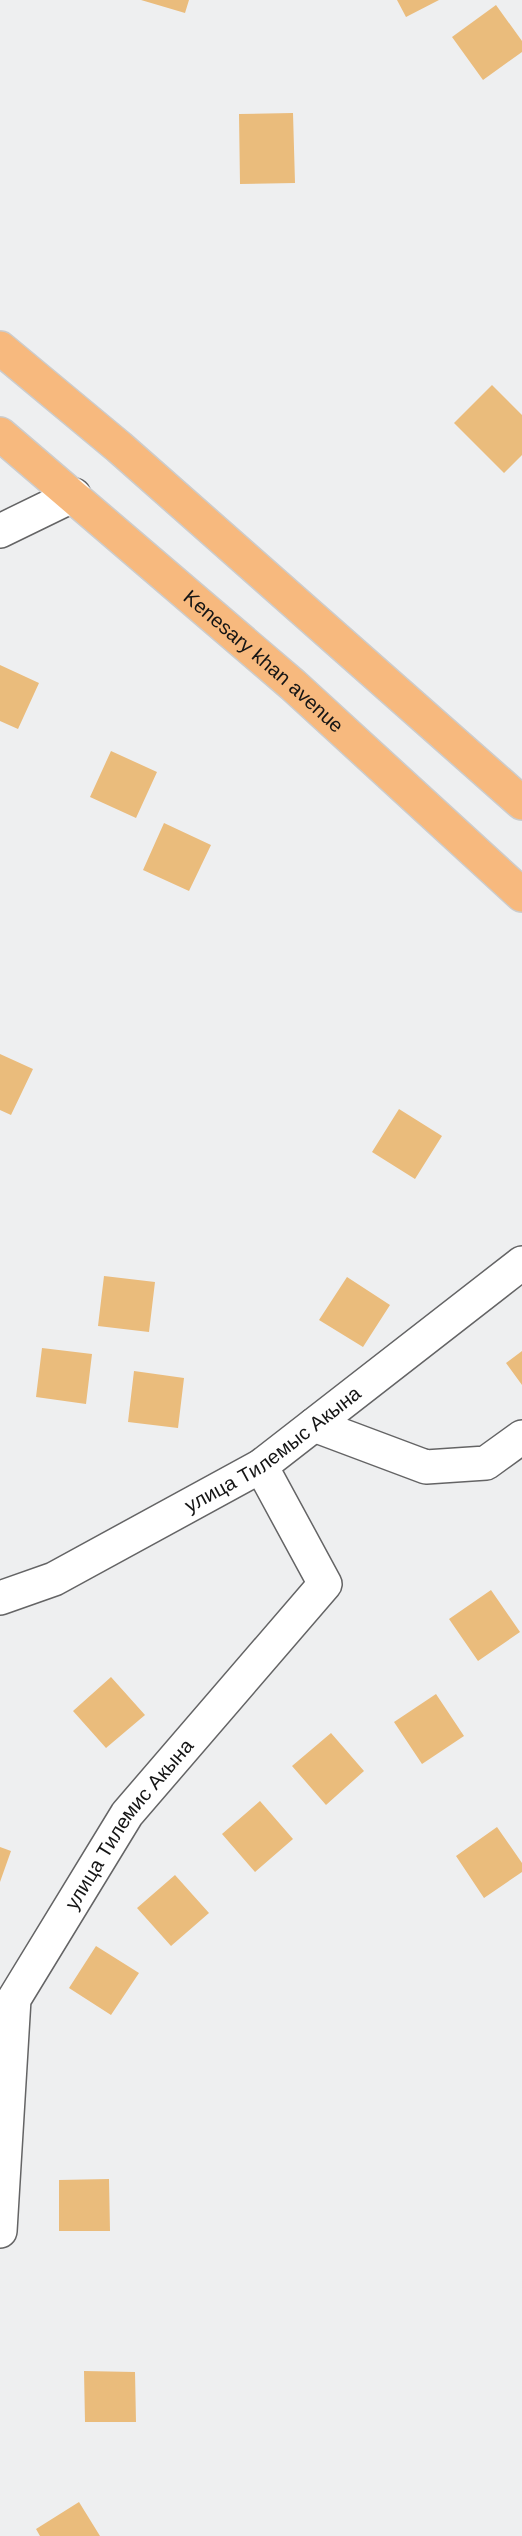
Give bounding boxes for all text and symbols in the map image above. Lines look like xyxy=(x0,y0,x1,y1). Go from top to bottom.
street label: Kenesary khan avenue xyxy=(179,585,348,737)
street label: улица Тилемыс Акына xyxy=(181,1381,366,1516)
street label: улица Тилемис Акына xyxy=(60,1734,198,1913)

